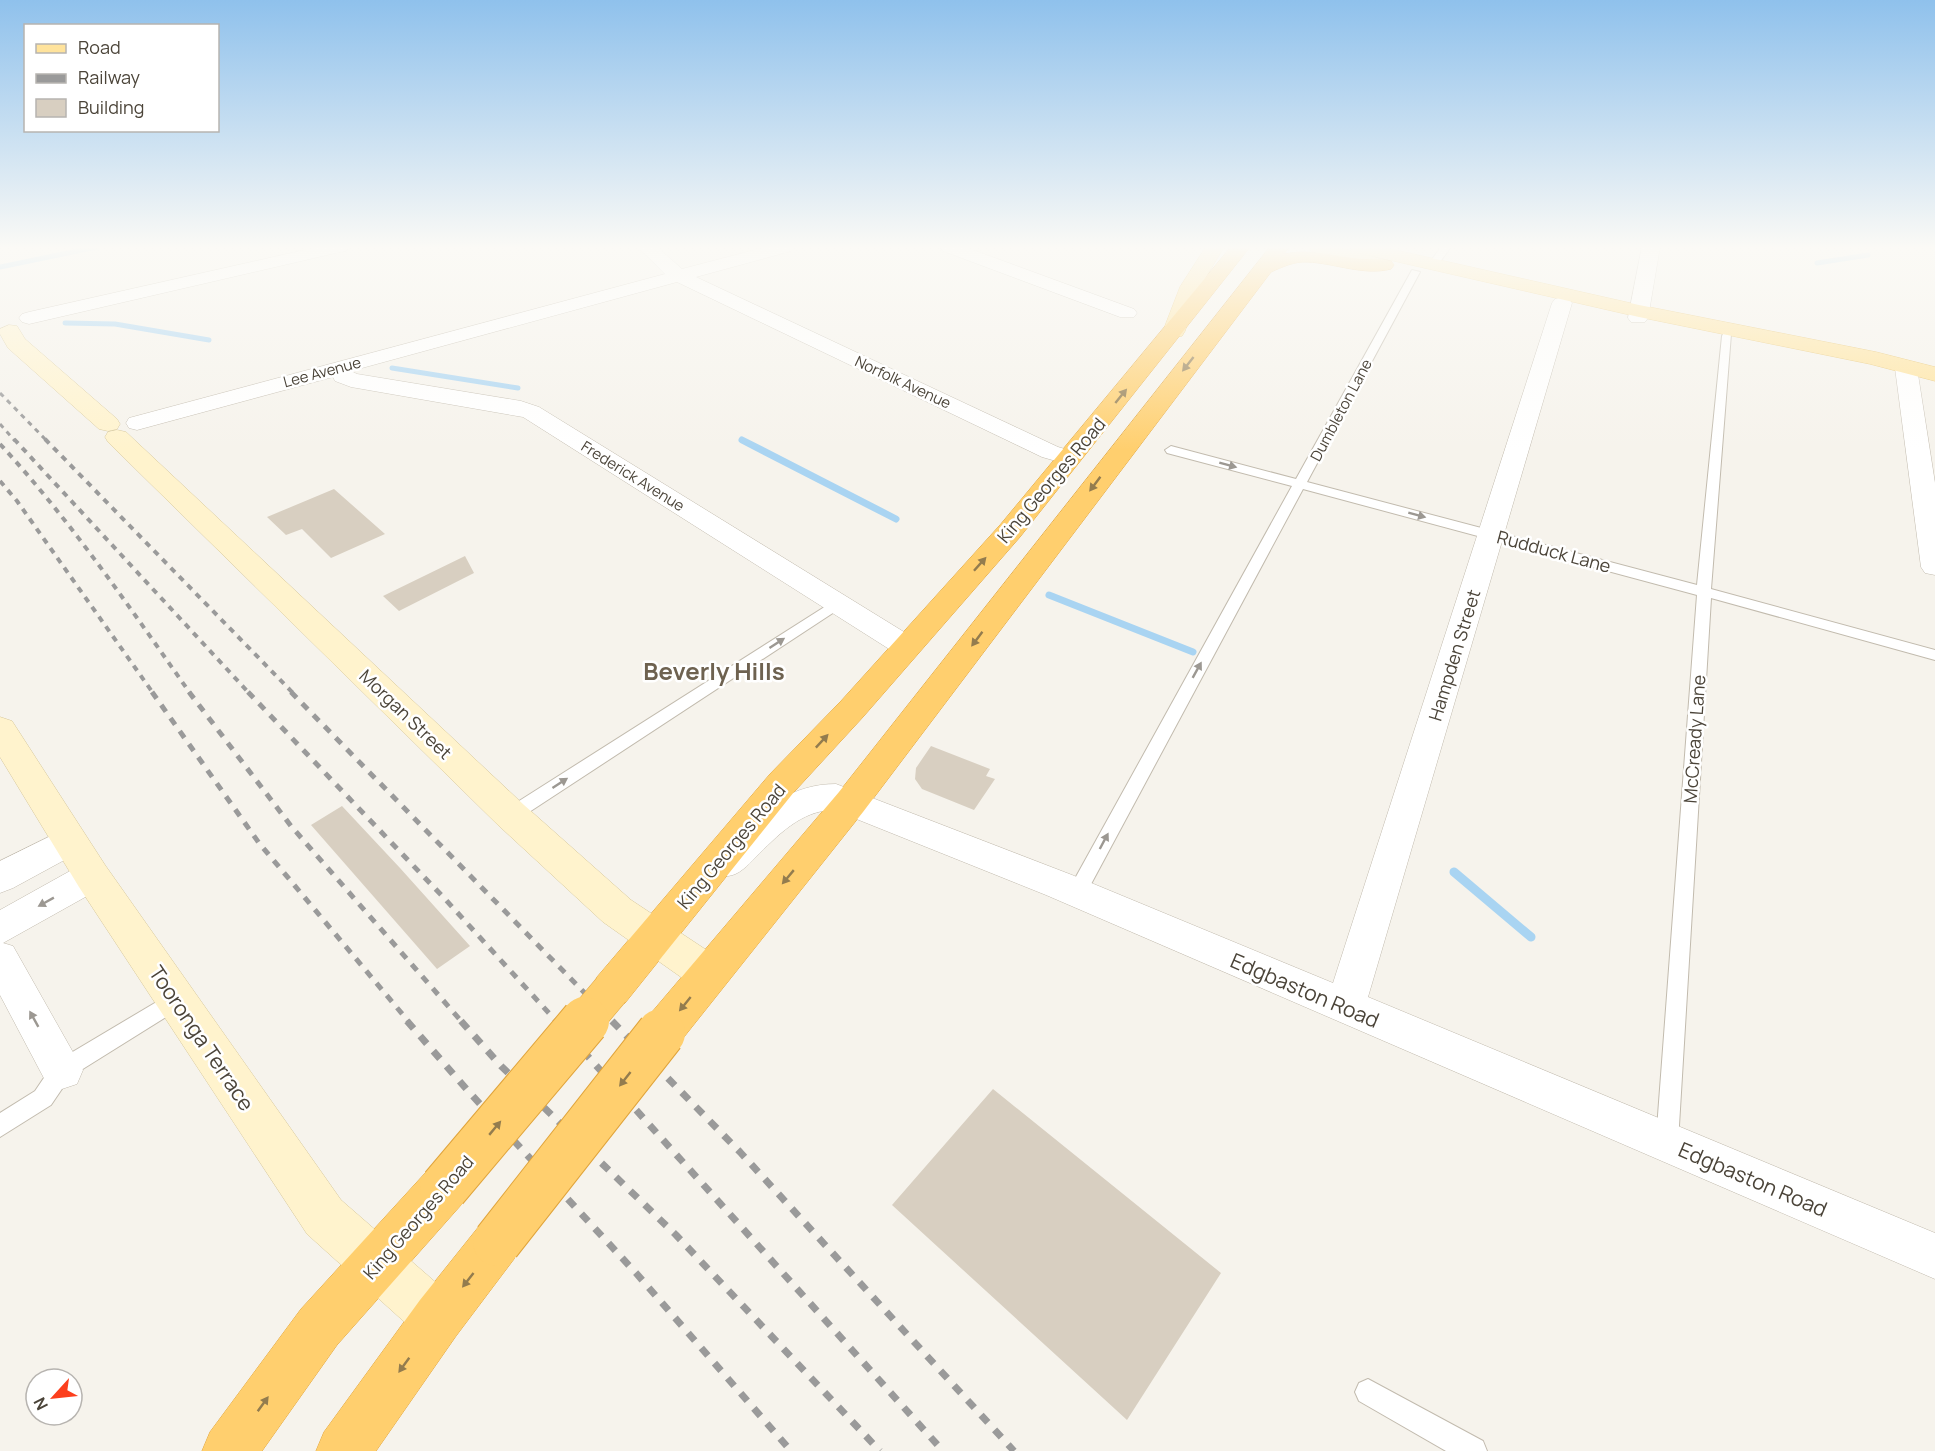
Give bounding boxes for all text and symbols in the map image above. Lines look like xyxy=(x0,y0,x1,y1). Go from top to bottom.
legend xyxy=(24,24,219,132)
text: Road xyxy=(78,35,121,59)
text: Railway xyxy=(78,65,140,89)
text: Building xyxy=(78,95,144,119)
street label: Norfolk Avenue xyxy=(852,351,955,414)
street label: Lee Avenue xyxy=(281,352,363,392)
street label: Dumbleton Lane xyxy=(1305,355,1377,465)
one-way arrow xyxy=(1183,356,1195,371)
one-way arrow xyxy=(1114,388,1127,404)
street label: King Georges Road xyxy=(991,412,1111,548)
street label: Frederick Avenue xyxy=(577,436,689,516)
one-way arrow xyxy=(1219,461,1237,470)
one-way arrow xyxy=(1090,477,1102,492)
one-way arrow xyxy=(1407,510,1426,520)
street label: Rudduck Lane xyxy=(1494,524,1614,578)
one-way arrow xyxy=(973,557,986,572)
street label: Hampden Street xyxy=(1423,586,1485,724)
one-way arrow xyxy=(971,631,983,647)
one-way arrow xyxy=(768,637,784,649)
district label: Beverly Hills xyxy=(643,654,785,687)
one-way arrow xyxy=(1192,661,1202,678)
street label: Morgan Street xyxy=(355,664,457,764)
street label: McCready Lane xyxy=(1678,674,1710,804)
one-way arrow xyxy=(815,733,829,748)
one-way arrow xyxy=(552,778,568,789)
street label: King Georges Road xyxy=(671,778,791,914)
one-way arrow xyxy=(1099,833,1109,850)
one-way arrow xyxy=(782,869,795,884)
one-way arrow xyxy=(37,897,54,907)
street label: Edgbaston Road xyxy=(1226,946,1384,1034)
street label: Tooronga Terrace xyxy=(143,960,261,1116)
one-way arrow xyxy=(679,996,691,1011)
one-way arrow xyxy=(29,1010,39,1027)
one-way arrow xyxy=(618,1071,631,1087)
one-way arrow xyxy=(489,1120,502,1136)
street label: Edgbaston Road xyxy=(1674,1135,1832,1223)
street label: King Georges Road xyxy=(358,1150,478,1284)
one-way arrow xyxy=(461,1272,474,1288)
one-way arrow xyxy=(398,1357,410,1373)
north arrow xyxy=(24,1367,84,1427)
text: N xyxy=(28,1394,53,1414)
one-way arrow xyxy=(257,1396,269,1412)

